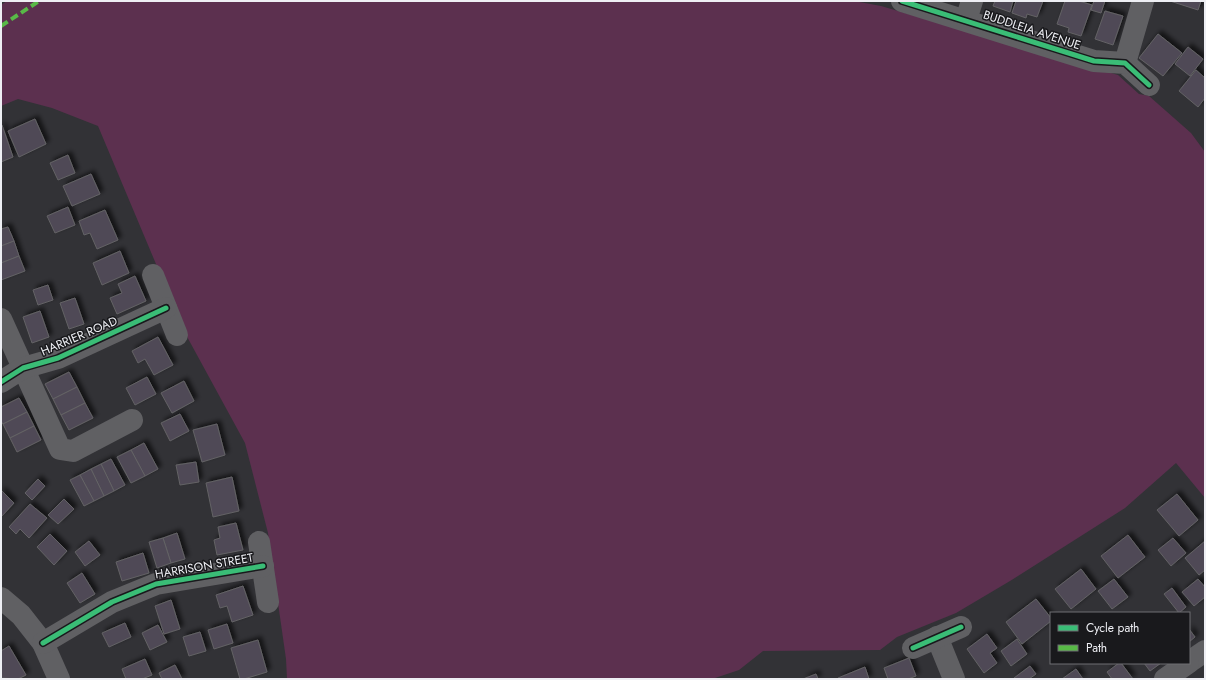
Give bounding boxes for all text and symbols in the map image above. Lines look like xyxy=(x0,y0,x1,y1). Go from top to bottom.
street label: BUDDLEIA AVENUE xyxy=(981,6,1083,54)
street label: HARRIER ROAD xyxy=(38,312,120,360)
street label: HARRISON STREET xyxy=(153,548,255,584)
legend xyxy=(1050,612,1190,664)
text: Cycle path xyxy=(1086,619,1139,637)
text: Path xyxy=(1086,639,1107,657)

